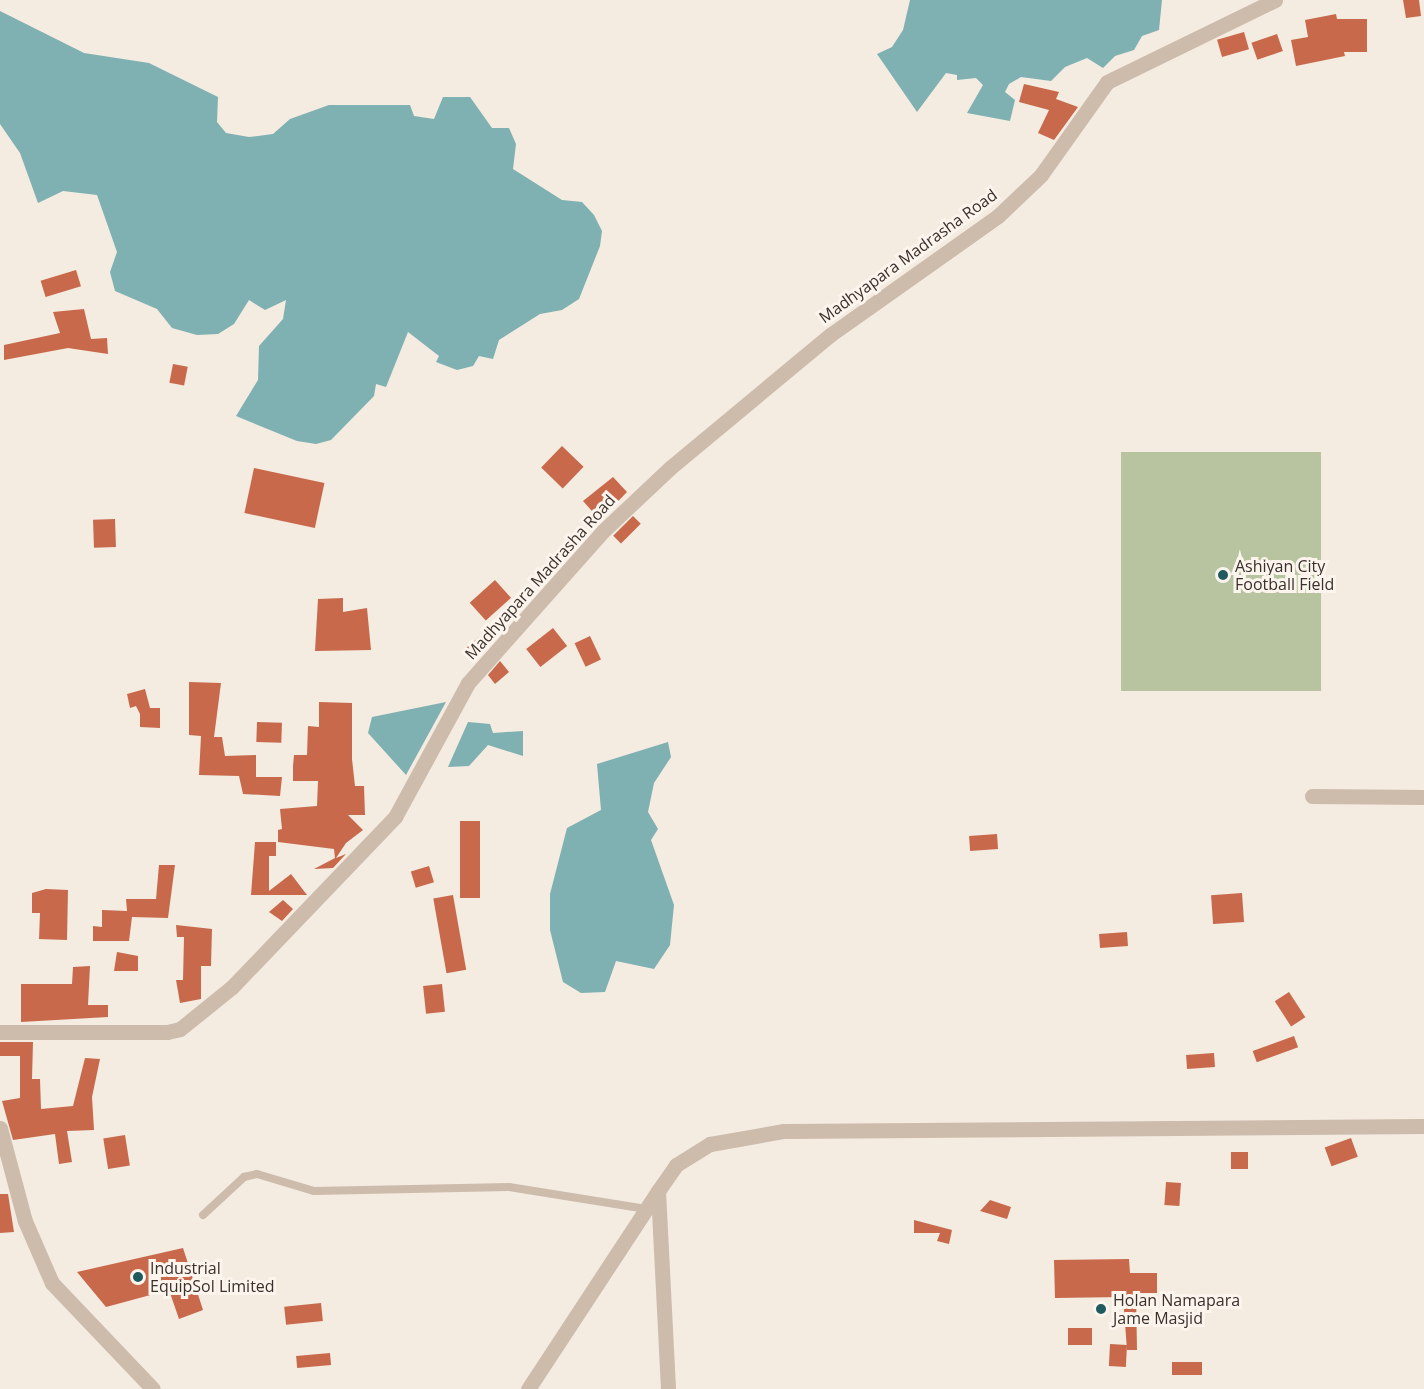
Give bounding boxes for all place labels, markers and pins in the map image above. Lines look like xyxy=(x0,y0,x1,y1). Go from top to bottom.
place label: Ashiyan City Football Field xyxy=(1235,556,1334,594)
marker: Ashiyan City Football Field xyxy=(1216,568,1230,582)
place label: Industrial EquipSol Limited xyxy=(150,1258,275,1296)
marker: Industrial EquipSol Limited xyxy=(131,1270,145,1284)
place label: Holan Namapara Jame Masjid xyxy=(1113,1290,1240,1328)
marker: Holan Namapara Jame Masjid xyxy=(1094,1302,1108,1316)

